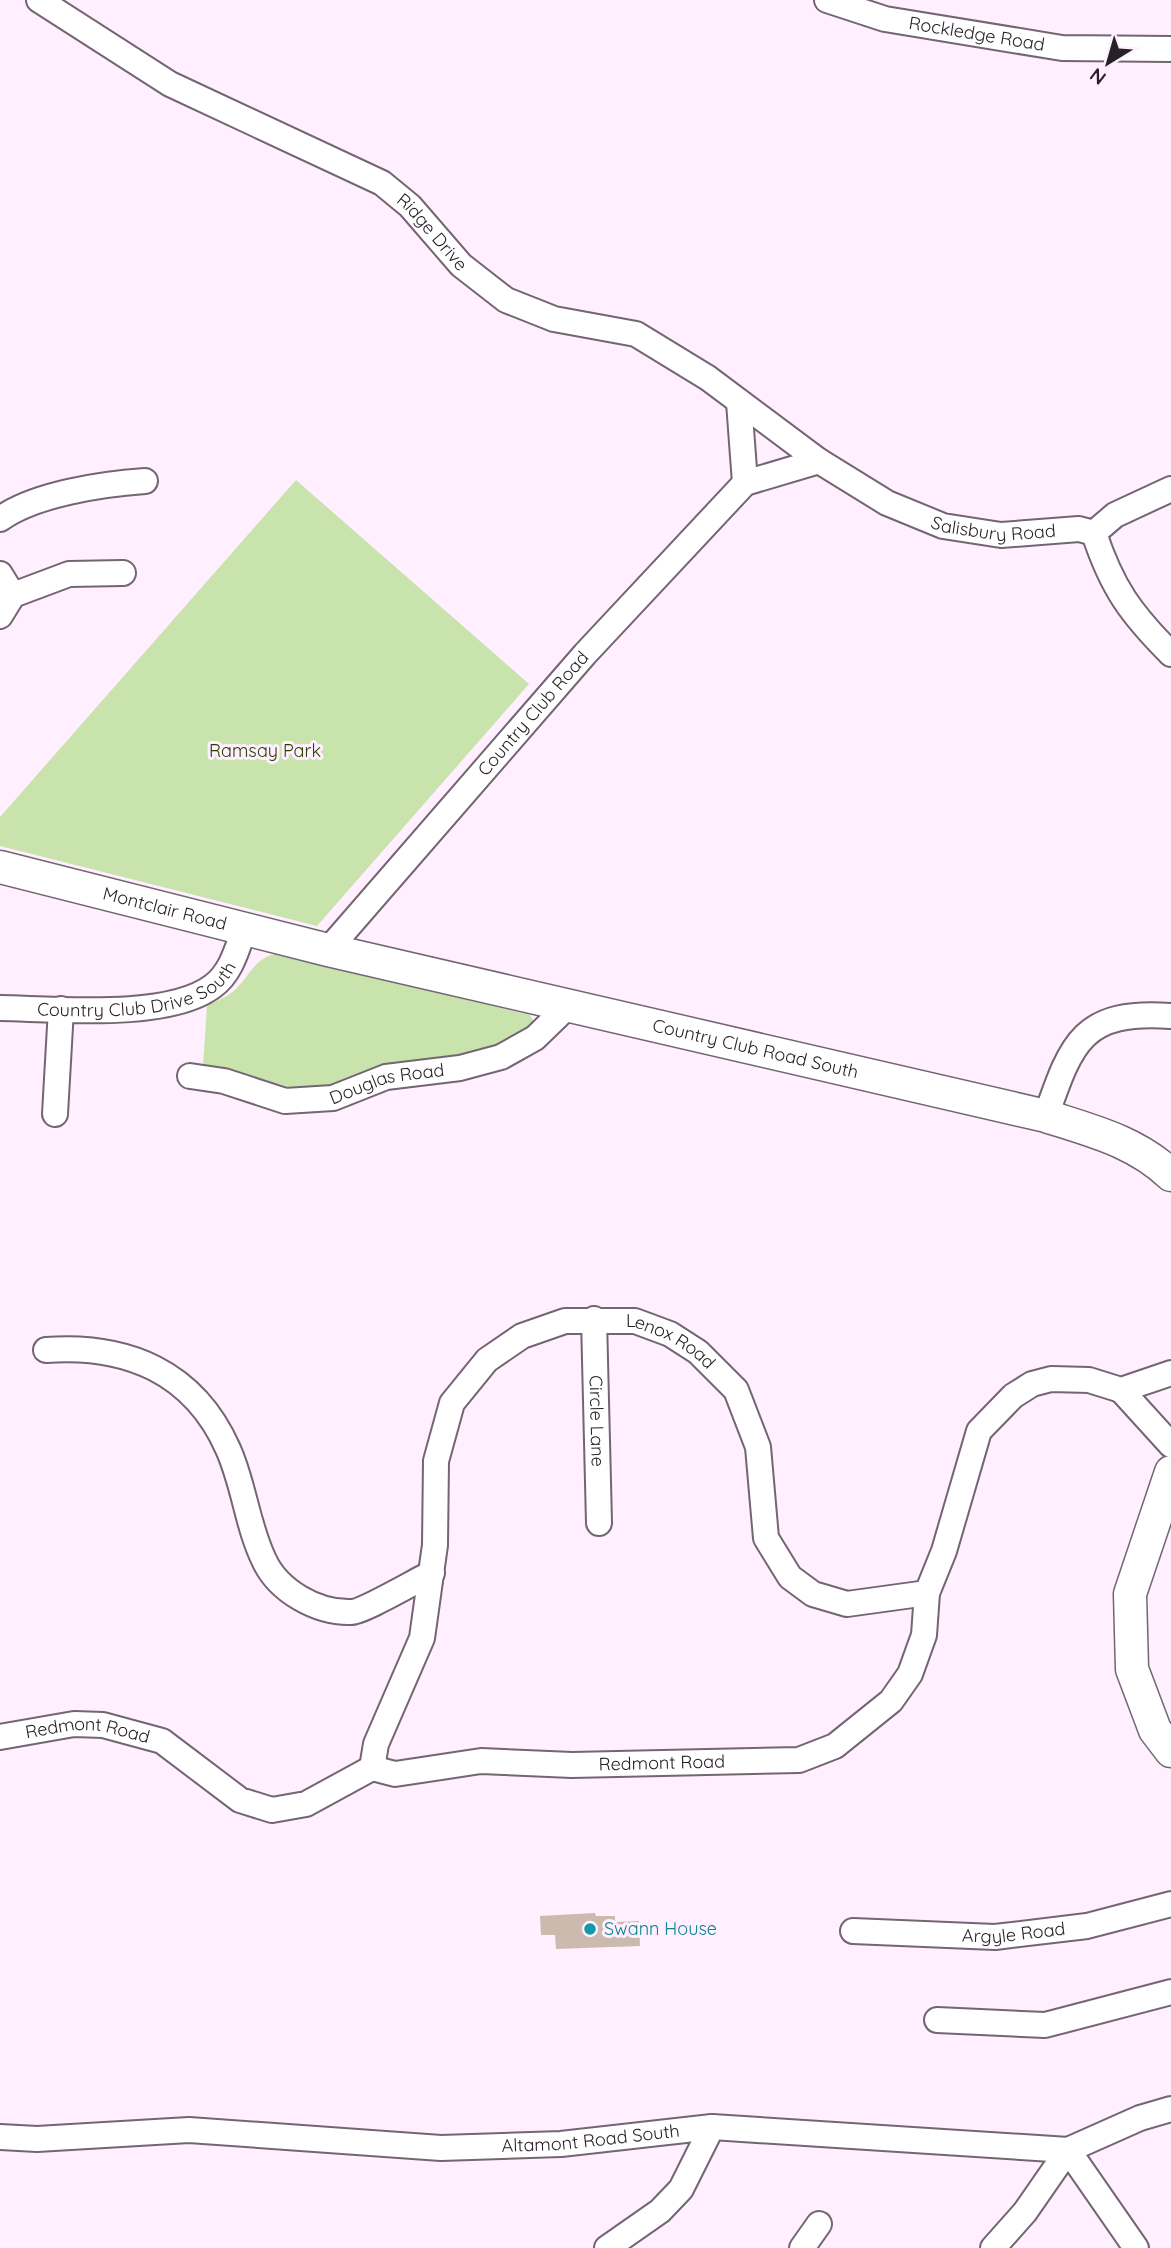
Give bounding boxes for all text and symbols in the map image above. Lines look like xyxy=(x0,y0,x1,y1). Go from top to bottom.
street label: Rockledge Road xyxy=(907,11,1047,56)
north arrow xyxy=(1073,28,1143,98)
text: N xyxy=(1085,63,1111,90)
street label: Ridge Drive xyxy=(392,188,473,275)
street label: Salisbury Road xyxy=(928,510,1056,546)
street label: Country Club Road xyxy=(472,646,593,781)
park label: Ramsay Park xyxy=(209,739,321,762)
street label: Montclair Road xyxy=(101,881,229,935)
street label: Country Club Drive South xyxy=(37,957,241,1021)
street label: Country Club Road South xyxy=(650,1013,861,1083)
street label: Douglas Road xyxy=(326,1058,445,1109)
street label: Lenox Road xyxy=(626,1309,720,1374)
street label: Circle Lane xyxy=(584,1375,610,1467)
street label: Redmont Road xyxy=(23,1712,153,1748)
street label: Redmont Road xyxy=(598,1750,725,1775)
place label: Swann House xyxy=(604,1917,717,1940)
street label: Argyle Road xyxy=(962,1917,1066,1948)
marker: Swann House xyxy=(582,1921,598,1937)
street label: Altamont Road South xyxy=(501,2119,681,2157)

